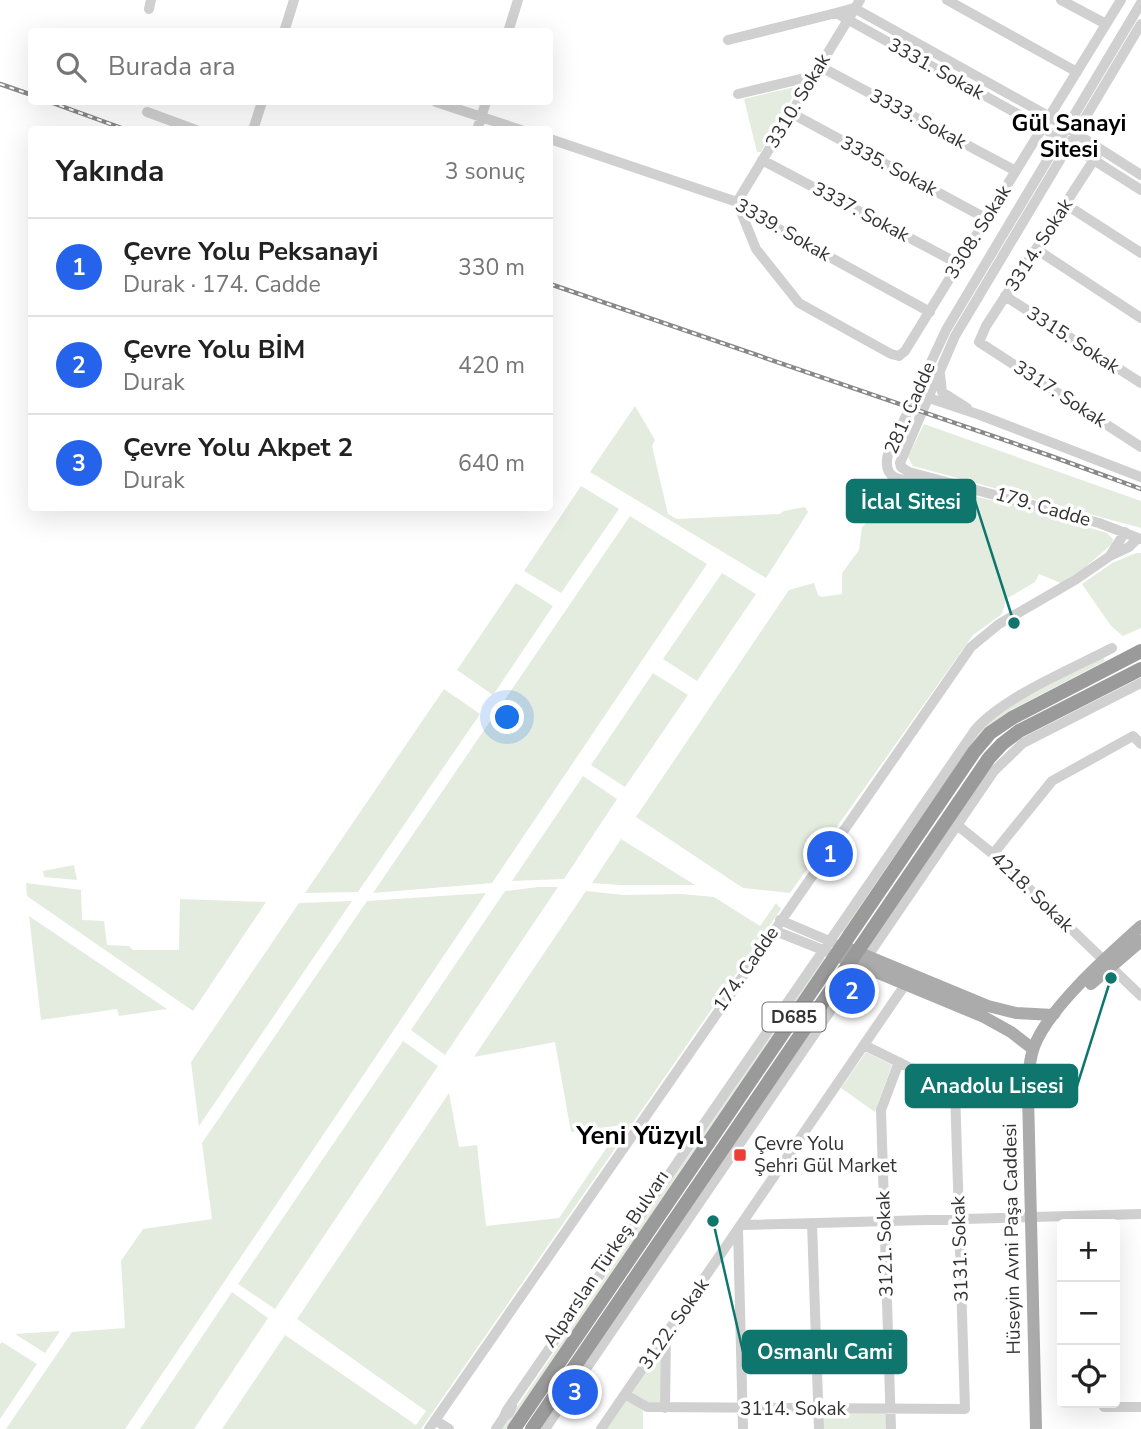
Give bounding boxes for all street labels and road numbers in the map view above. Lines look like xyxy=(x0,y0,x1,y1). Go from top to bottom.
street label: 3331. Sokak xyxy=(883,32,989,106)
street label: 3310. Sokak xyxy=(760,48,837,153)
street label: 3333. Sokak xyxy=(865,83,971,156)
street label: 3335. Sokak xyxy=(836,130,942,203)
street label: 3337. Sokak xyxy=(808,176,914,249)
street label: 3308. Sokak xyxy=(939,180,1017,284)
street label: 3339. Sokak xyxy=(731,192,836,268)
street label: 3314. Sokak xyxy=(999,193,1079,297)
street label: 3315. Sokak xyxy=(1021,300,1125,380)
street label: 3317. Sokak xyxy=(1008,354,1112,434)
street label: 281. Cadde xyxy=(878,358,942,458)
street label: 179. Cadde xyxy=(992,481,1094,533)
street label: 4218. Sokak xyxy=(985,846,1080,939)
street label: 174. Cadde xyxy=(707,921,785,1017)
road number: D685 xyxy=(762,1002,826,1032)
street label: Hüseyin Avni Paşa Caddesi xyxy=(997,1123,1027,1355)
street label: Alparslan Türkeş Bulvarı xyxy=(537,1165,675,1353)
street label: 3121. Sokak xyxy=(870,1190,900,1297)
street label: 3131. Sokak xyxy=(945,1195,975,1302)
street label: 3122. Sokak xyxy=(633,1273,715,1375)
street label: 3114. Sokak xyxy=(740,1396,847,1422)

